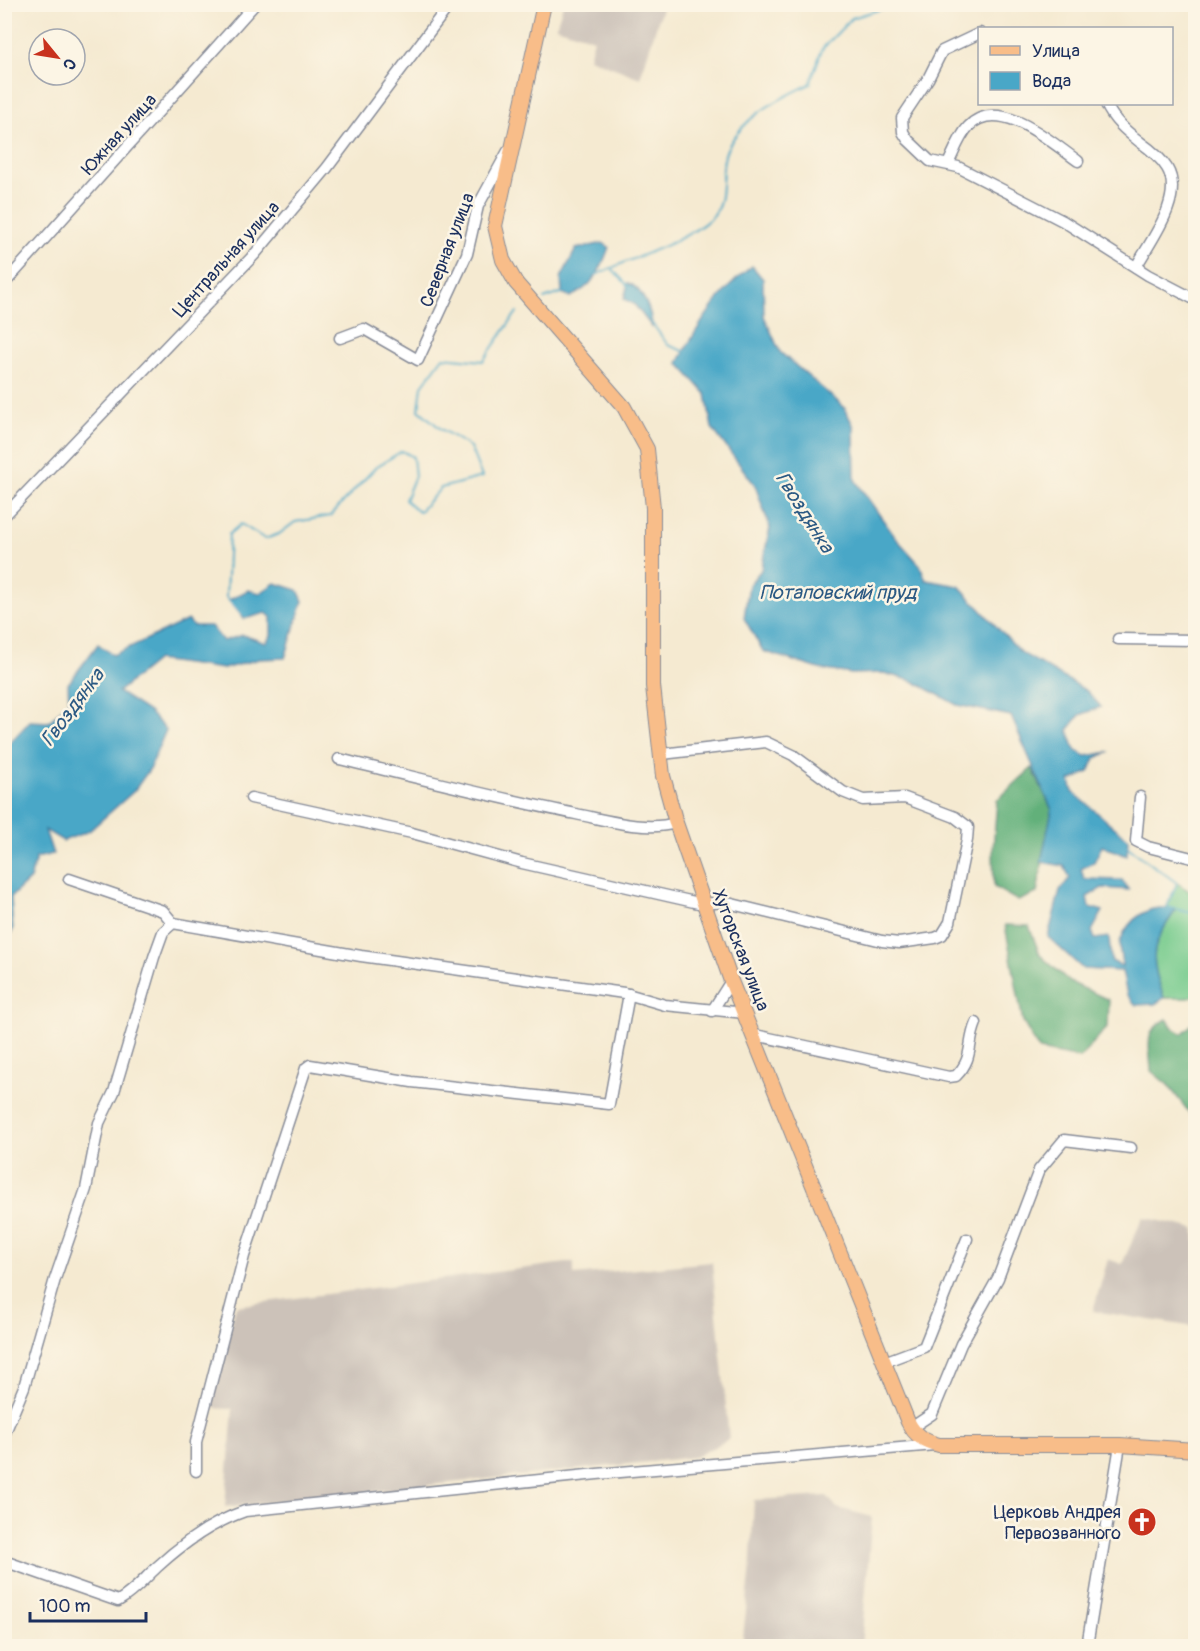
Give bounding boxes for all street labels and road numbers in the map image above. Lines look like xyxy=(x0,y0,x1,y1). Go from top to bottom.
street label: Южная улица xyxy=(77,89,162,180)
street label: Северная улица xyxy=(415,190,480,311)
street label: Центральная улица xyxy=(168,196,285,322)
street label: Хуторская улица xyxy=(707,886,774,1014)

